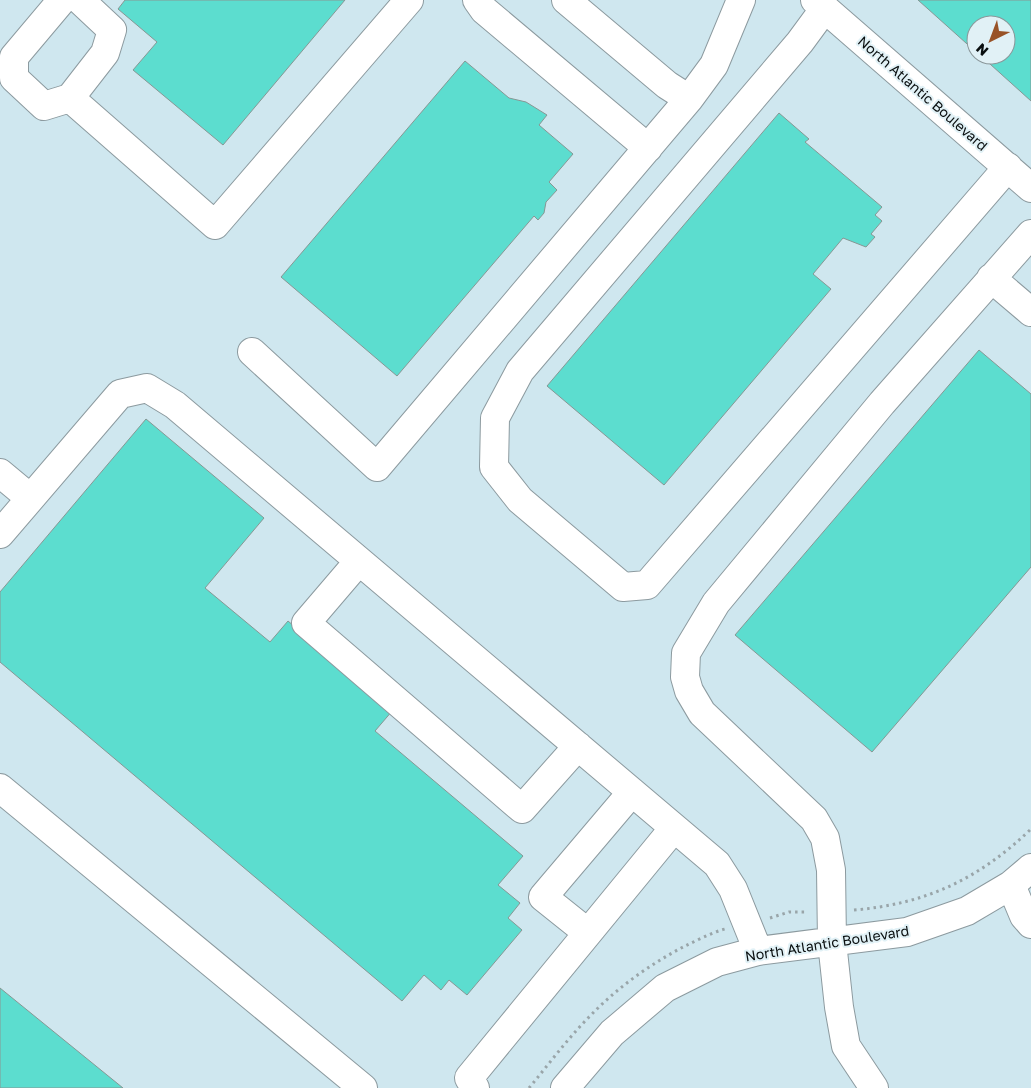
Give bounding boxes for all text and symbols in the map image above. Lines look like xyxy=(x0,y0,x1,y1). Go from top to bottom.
north arrow xyxy=(966,15,1016,65)
street label: North Atlantic Boulevard xyxy=(855,32,991,154)
street label: North Atlantic Boulevard xyxy=(744,922,910,964)

